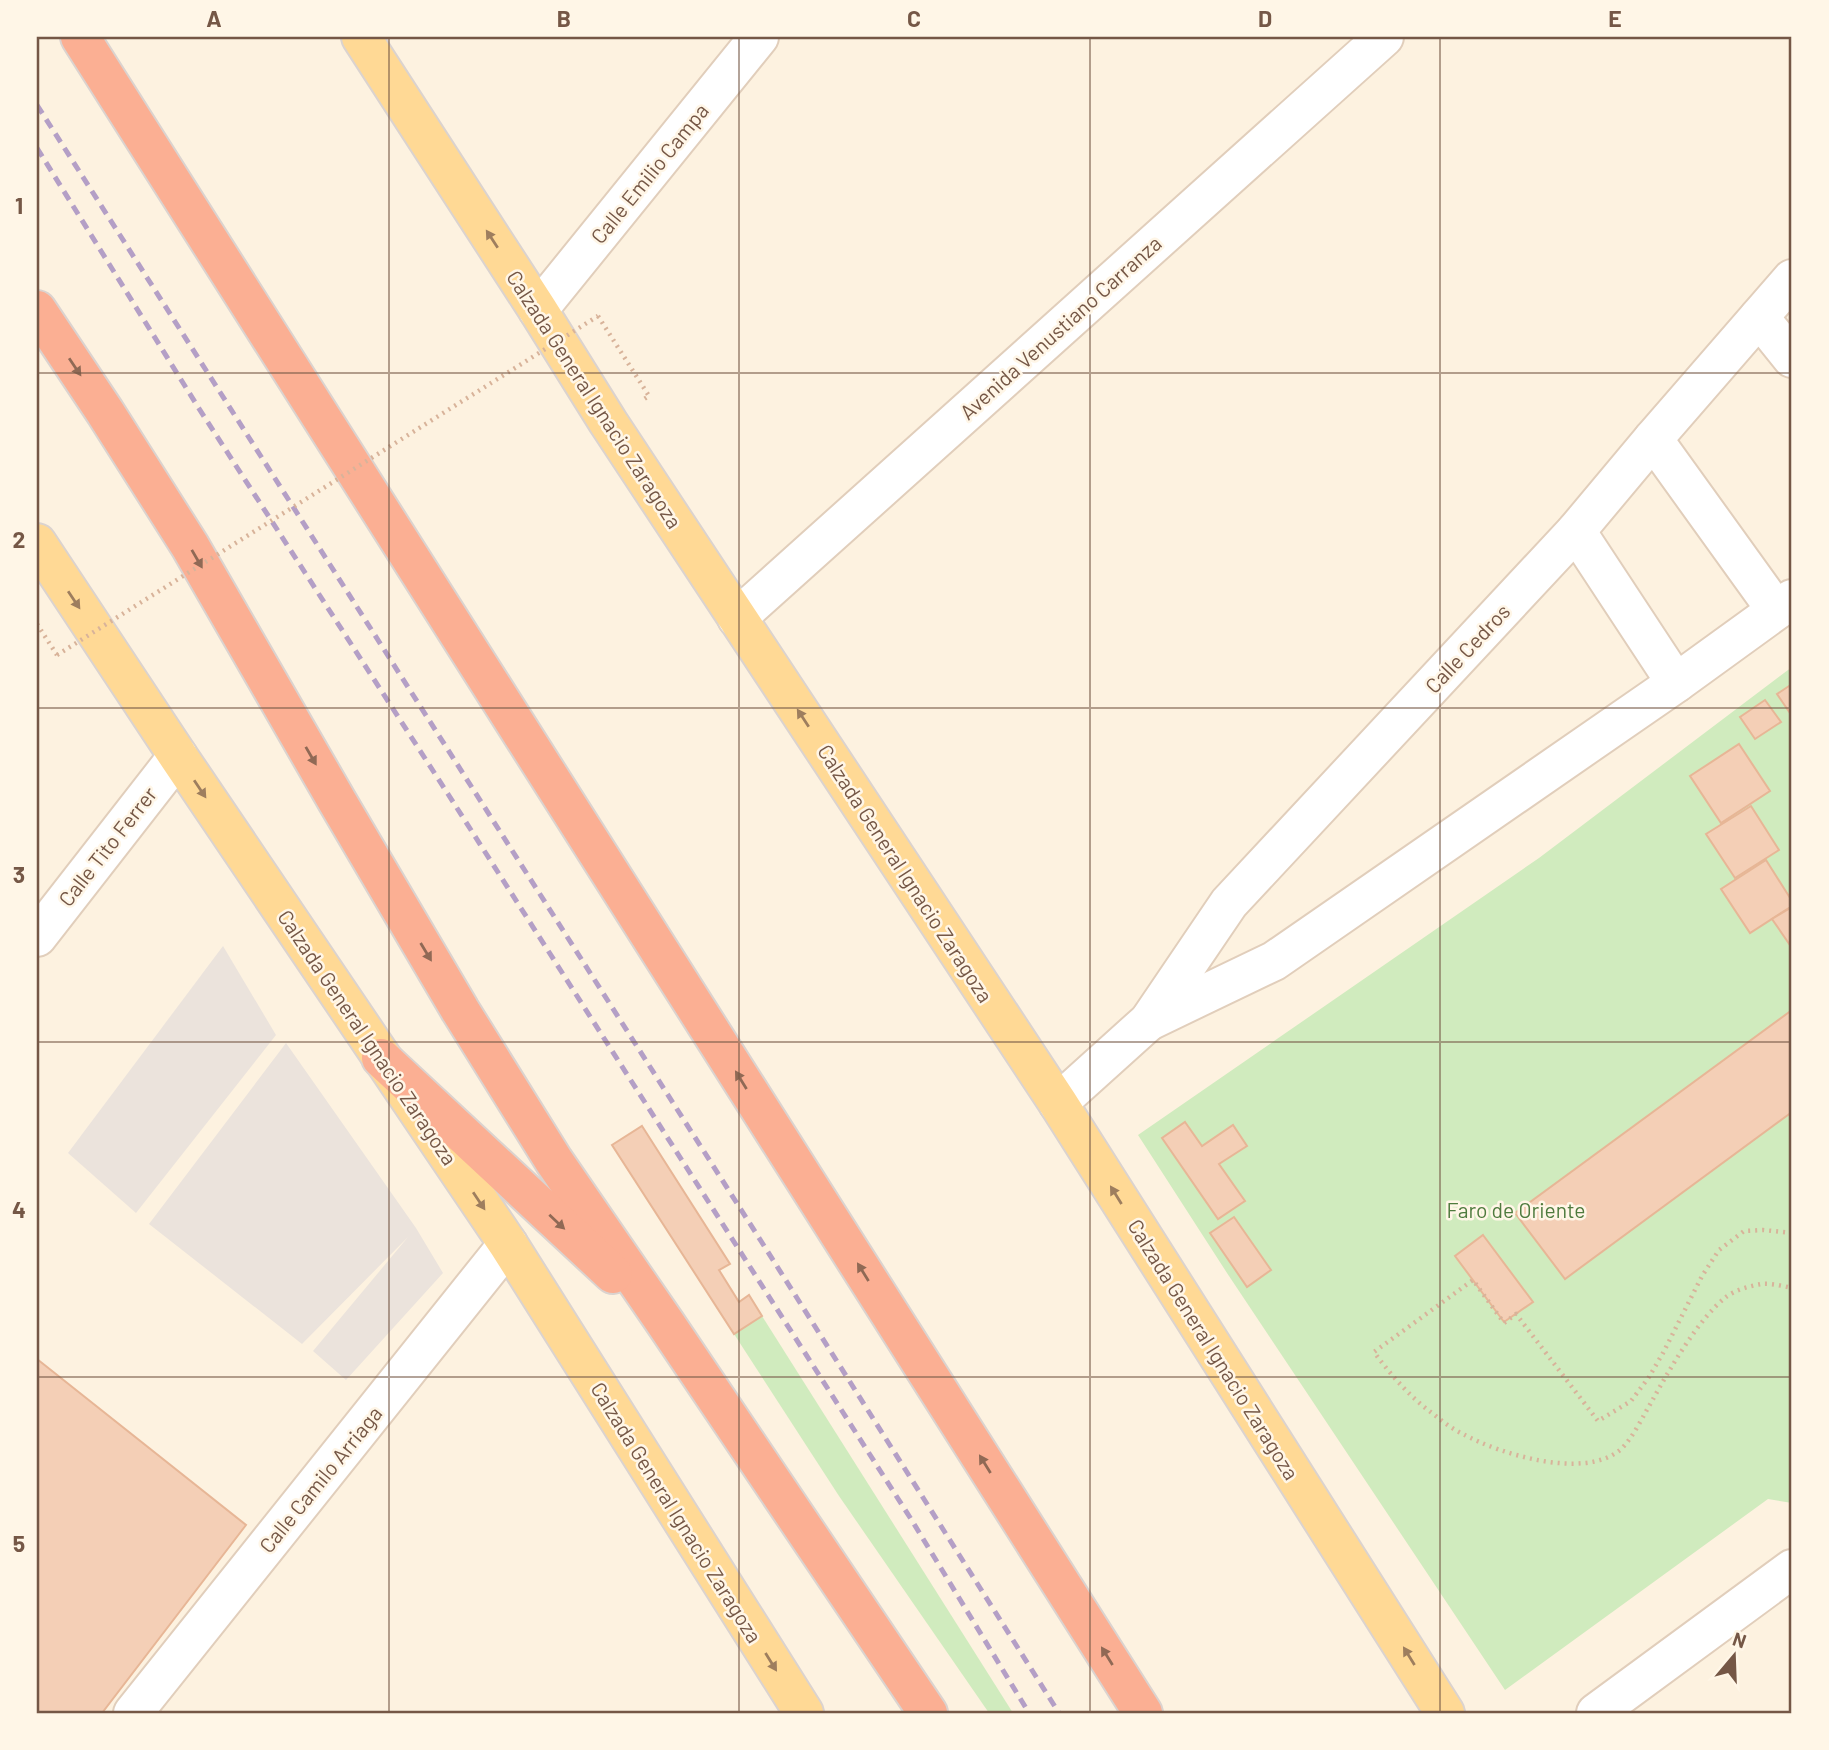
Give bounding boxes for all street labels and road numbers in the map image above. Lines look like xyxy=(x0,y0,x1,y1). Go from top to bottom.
street label: Calle Emilio Campa xyxy=(585,98,713,248)
street label: Avenida Venustiano Carranza xyxy=(954,230,1166,424)
street label: Calzada General Ignacio Zaragoza xyxy=(502,265,688,533)
street label: Calle Cedros xyxy=(1419,598,1515,698)
street label: Calzada General Ignacio Zaragoza xyxy=(813,739,999,1007)
street label: Calle Tito Ferrer xyxy=(53,781,162,911)
street label: Calzada General Ignacio Zaragoza xyxy=(273,905,463,1169)
street label: Calzada General Ignacio Zaragoza xyxy=(1123,1214,1305,1484)
street label: Calzada General Ignacio Zaragoza xyxy=(586,1377,768,1647)
street label: Calle Camilo Arriaga xyxy=(253,1401,387,1557)

